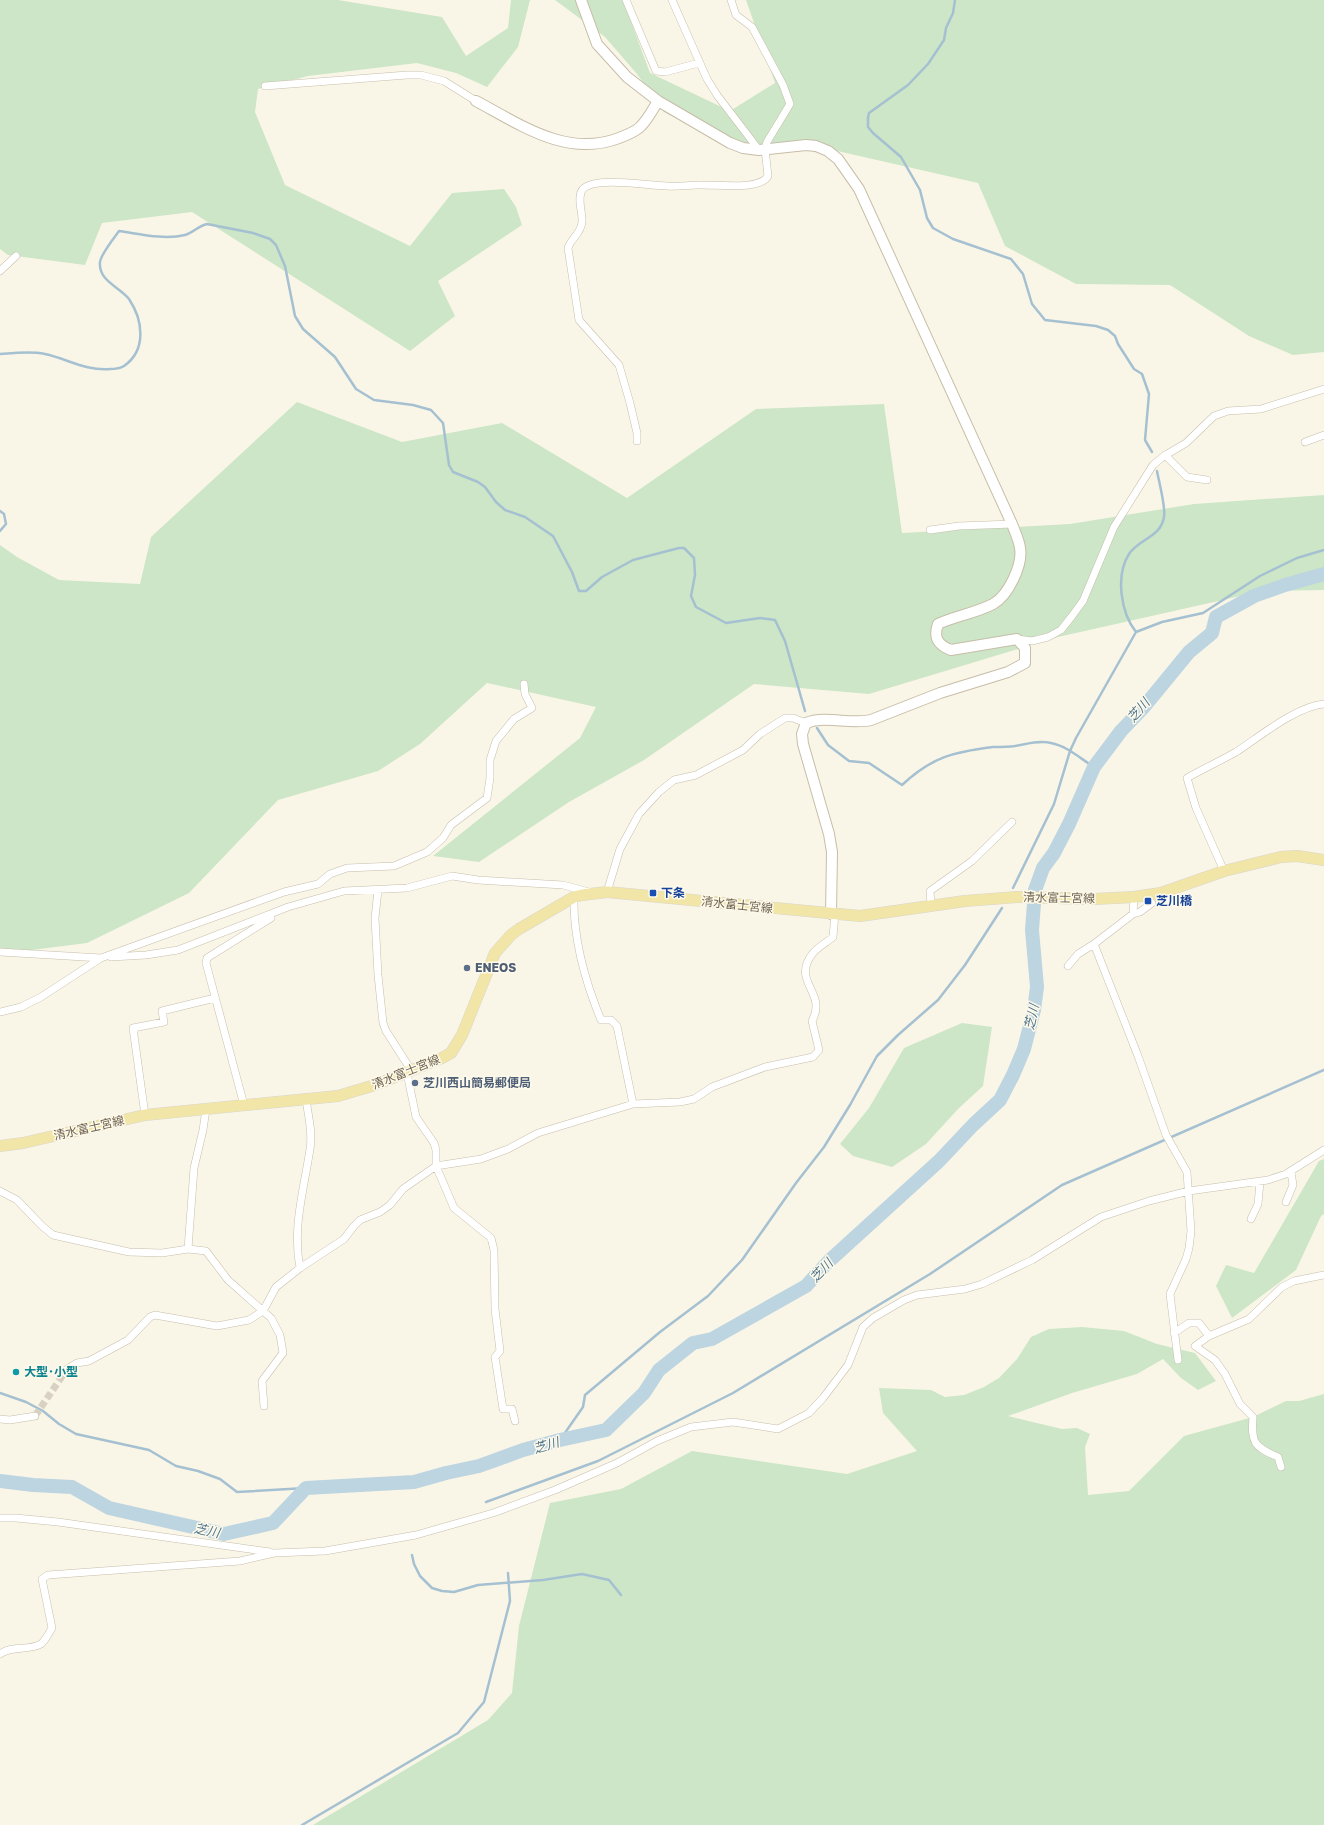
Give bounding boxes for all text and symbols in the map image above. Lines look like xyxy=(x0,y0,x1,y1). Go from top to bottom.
water label: 芝川 xyxy=(1123,693,1154,725)
place label: 下条 xyxy=(661,885,685,900)
marker: 下条 xyxy=(648,888,658,898)
street label: 清水富士宮線 xyxy=(1023,889,1095,906)
street label: 清水富士宮線 xyxy=(700,893,774,916)
place label: 芝川橋 xyxy=(1156,893,1193,908)
marker: 芝川橋 xyxy=(1143,896,1153,906)
place label: ENEOS xyxy=(475,960,516,975)
marker: ENEOS xyxy=(462,963,472,973)
water label: 芝川 xyxy=(1020,1001,1042,1031)
street label: 清水富士宮線 xyxy=(370,1051,442,1092)
place label: 芝川西山簡易郵便局 xyxy=(423,1075,531,1090)
marker: 芝川西山簡易郵便局 xyxy=(410,1078,420,1088)
street label: 清水富士宮線 xyxy=(52,1112,126,1143)
water label: 芝川 xyxy=(806,1254,837,1285)
place label: 大型･小型 xyxy=(24,1364,78,1379)
marker: 大型･小型 xyxy=(11,1367,21,1377)
water label: 芝川 xyxy=(531,1433,563,1456)
water label: 芝川 xyxy=(193,1520,223,1541)

